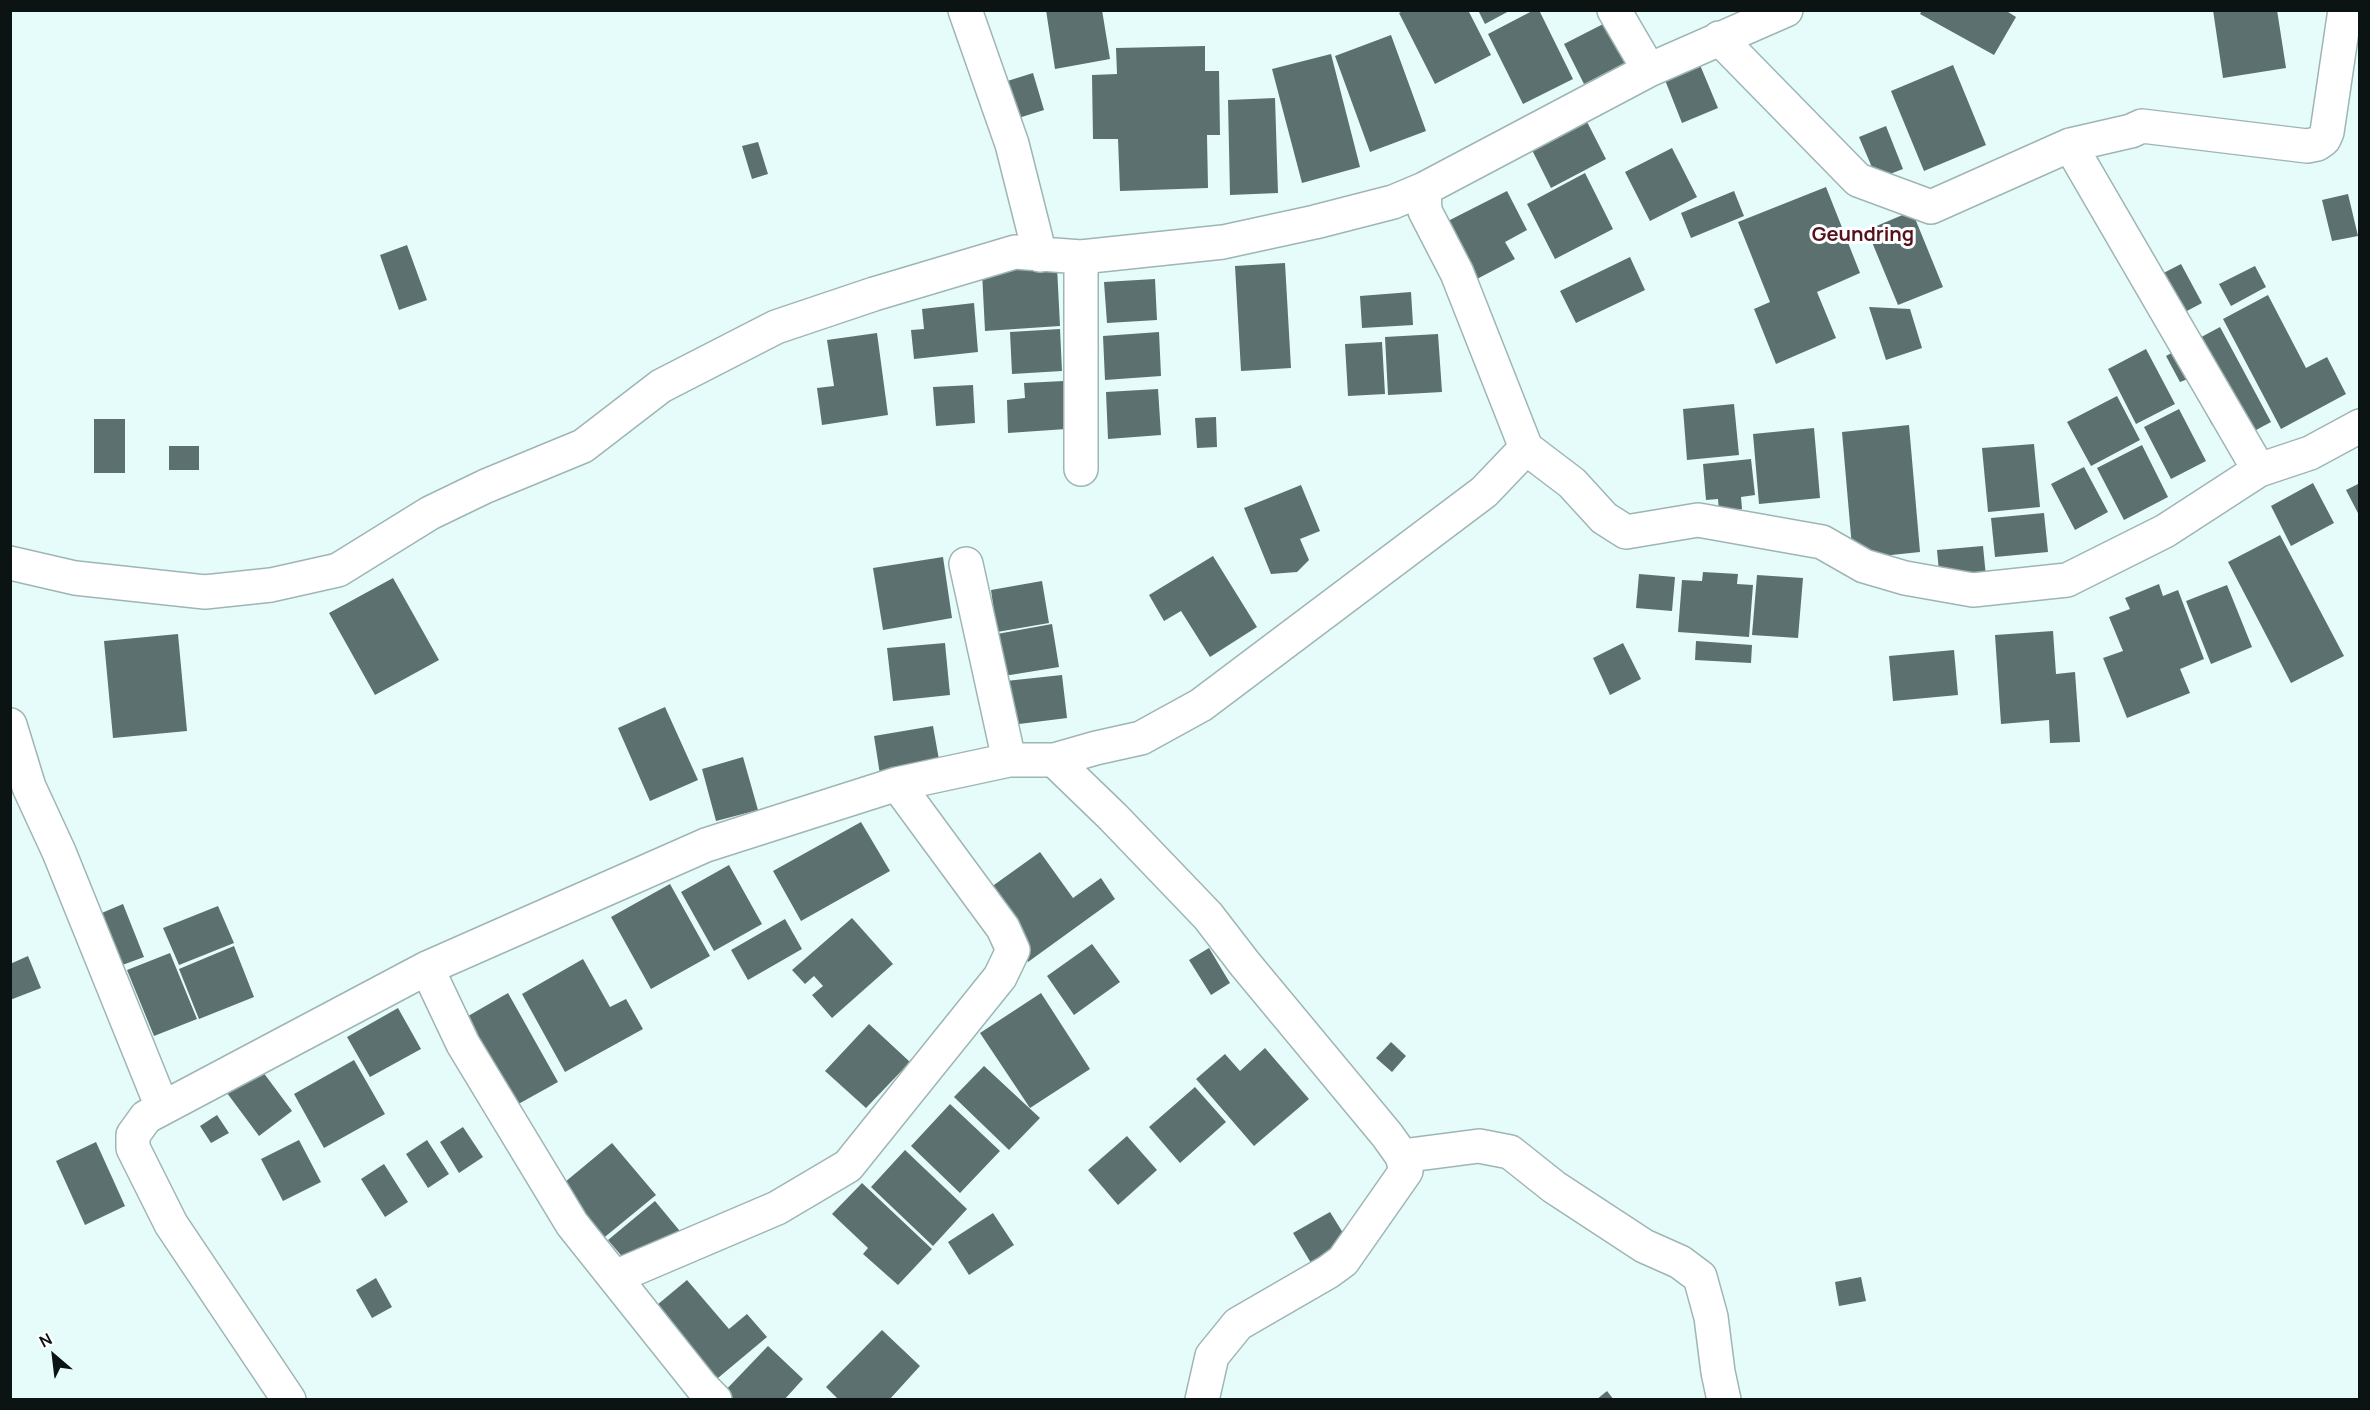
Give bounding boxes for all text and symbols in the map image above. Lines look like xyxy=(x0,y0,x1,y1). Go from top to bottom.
district label: Geundring xyxy=(1812,223,1914,247)
north arrow xyxy=(24,1326,84,1386)
text: N xyxy=(35,1328,56,1353)

